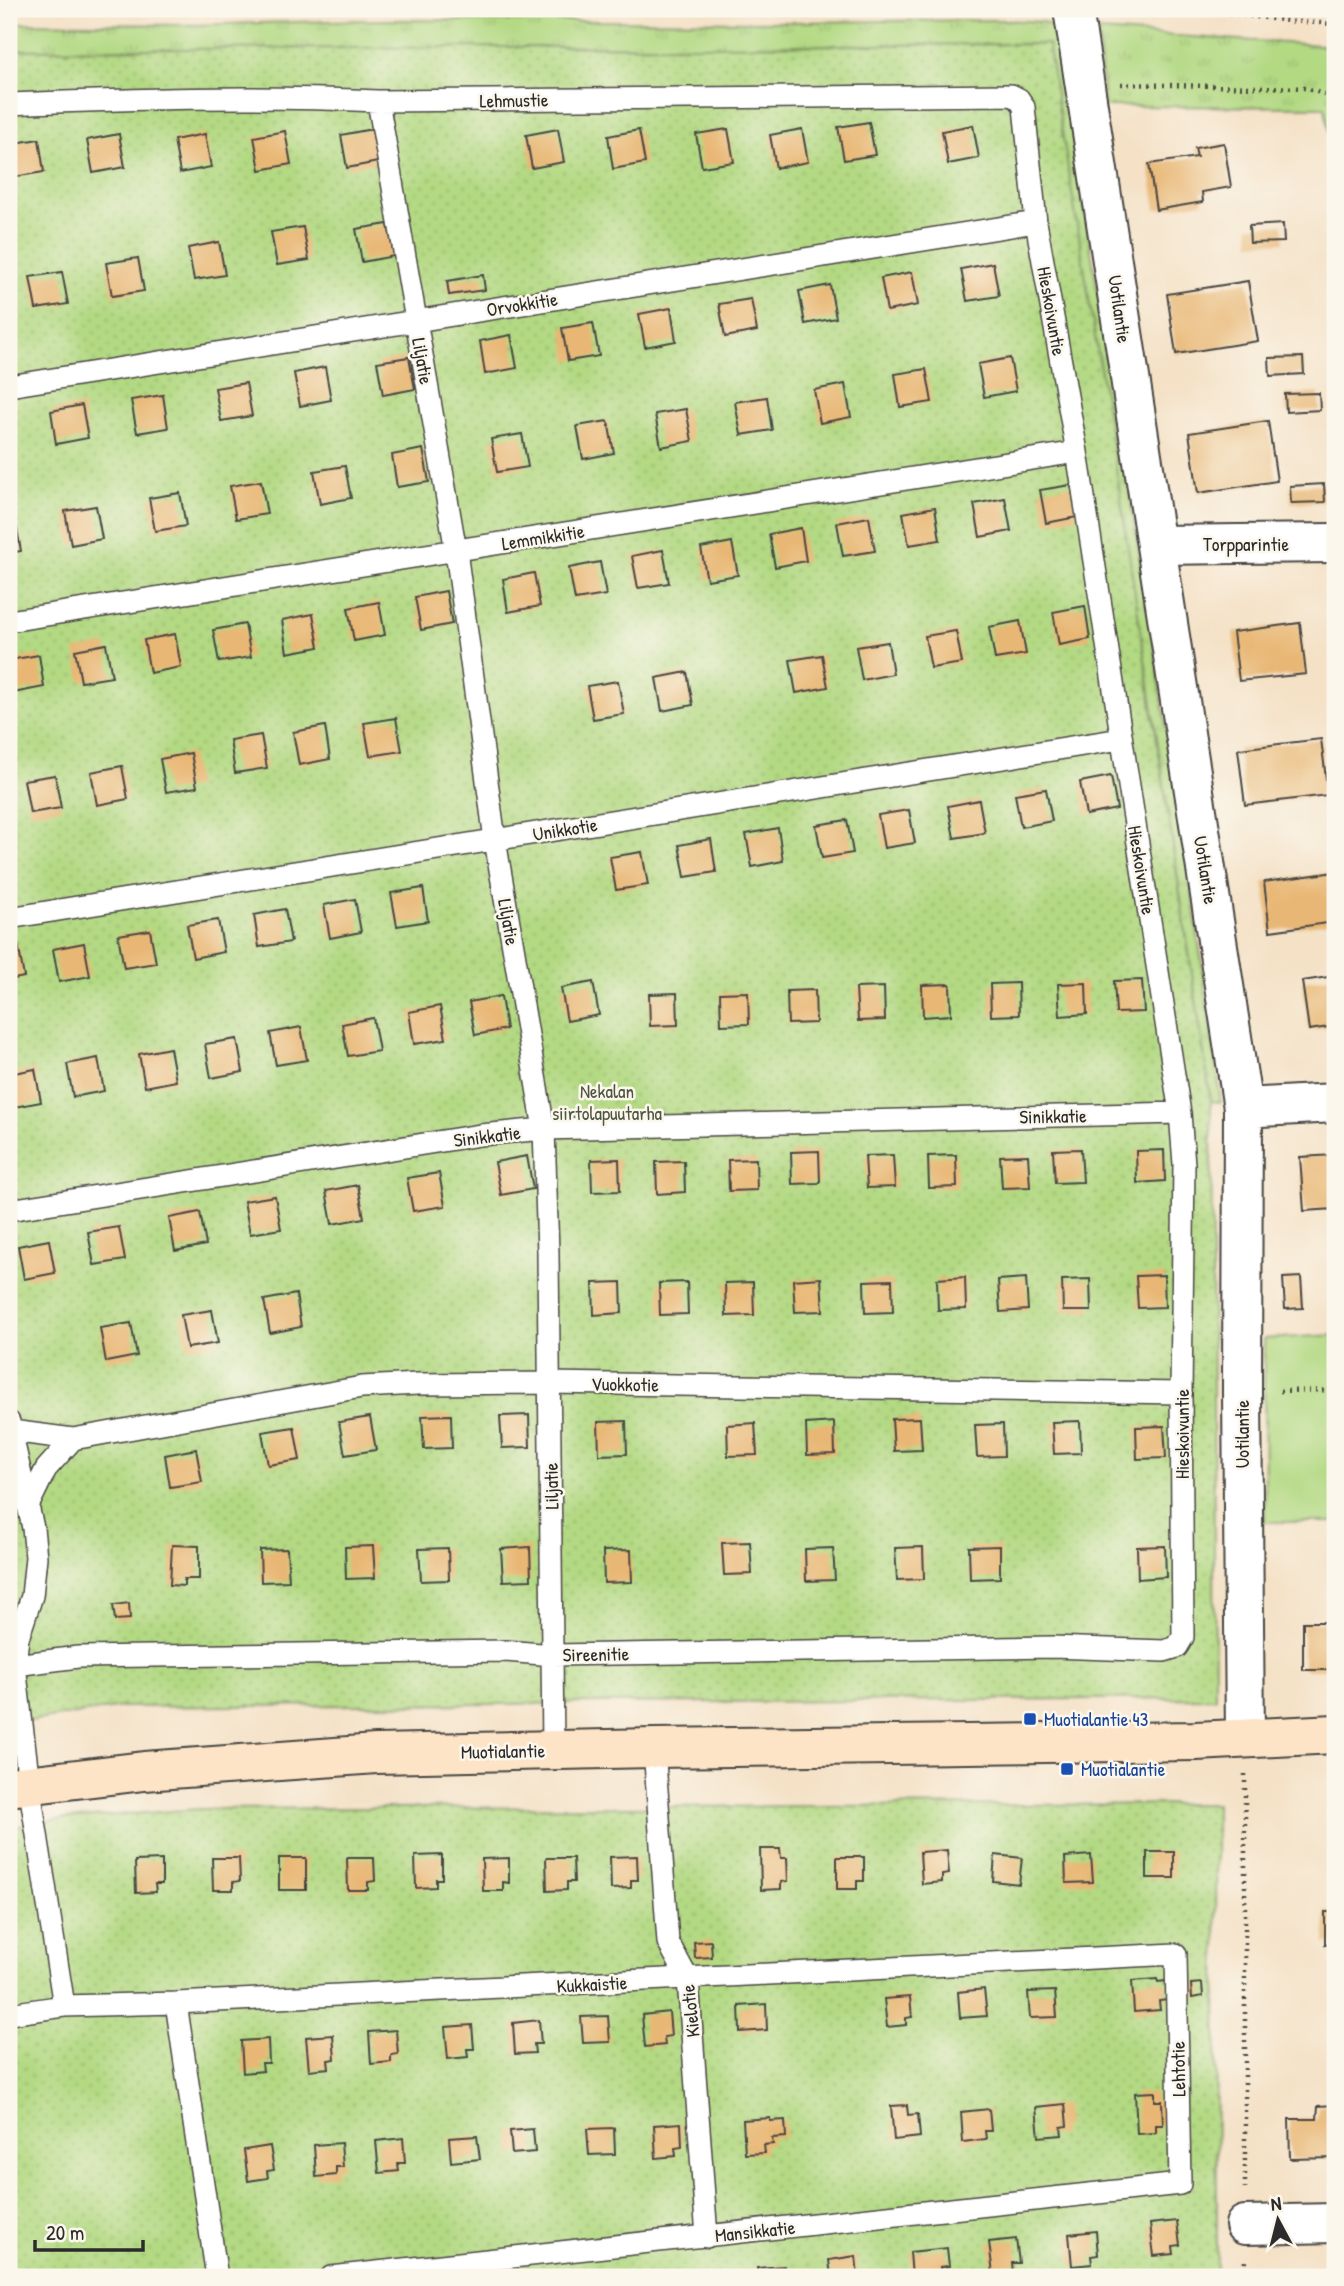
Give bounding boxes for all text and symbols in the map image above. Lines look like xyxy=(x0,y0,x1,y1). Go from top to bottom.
street label: Lehmustie xyxy=(479,86,549,114)
street label: Hieskoivuntie xyxy=(1031,264,1073,358)
street label: Uotilantie xyxy=(1102,273,1138,345)
street label: Orvokkitie xyxy=(485,285,560,322)
street label: Liljatie xyxy=(406,336,440,387)
street label: Lemmikkitie xyxy=(500,518,587,556)
street label: Torpparintie xyxy=(1203,531,1289,557)
street label: Unikkotie xyxy=(531,811,600,847)
street label: Hieskoivuntie xyxy=(1122,824,1162,917)
street label: Uotilantie xyxy=(1188,834,1224,906)
street label: Liljatie xyxy=(492,897,526,948)
park label: Nekalan siirtolapuutarha xyxy=(552,1078,662,1126)
street label: Sinikkatie xyxy=(1019,1102,1087,1130)
street label: Sinikkatie xyxy=(452,1119,522,1153)
street label: Vuokkotie xyxy=(591,1370,660,1398)
street label: Hieskoivuntie xyxy=(1169,1389,1195,1479)
street label: Uotilantie xyxy=(1229,1399,1255,1468)
street label: Liljatie xyxy=(538,1462,564,1510)
street label: Sireenitie xyxy=(562,1640,630,1668)
place label: Muotialantie 43 xyxy=(1044,1706,1148,1732)
marker: Muotialantie 43 xyxy=(1022,1711,1038,1727)
street label: Muotialantie xyxy=(461,1737,546,1765)
place label: Muotialantie xyxy=(1081,1756,1166,1782)
marker: Muotialantie xyxy=(1059,1761,1075,1777)
street label: Kukkaistie xyxy=(556,1969,628,1999)
street label: Kielotie xyxy=(674,1983,706,2039)
street label: Lehtotie xyxy=(1165,2041,1191,2097)
north arrow xyxy=(1242,2184,1312,2254)
text: N xyxy=(1269,2190,1283,2217)
scale bar xyxy=(35,2209,144,2253)
street label: Mansikkatie xyxy=(714,2214,797,2248)
text: 20 m xyxy=(46,2218,84,2247)

